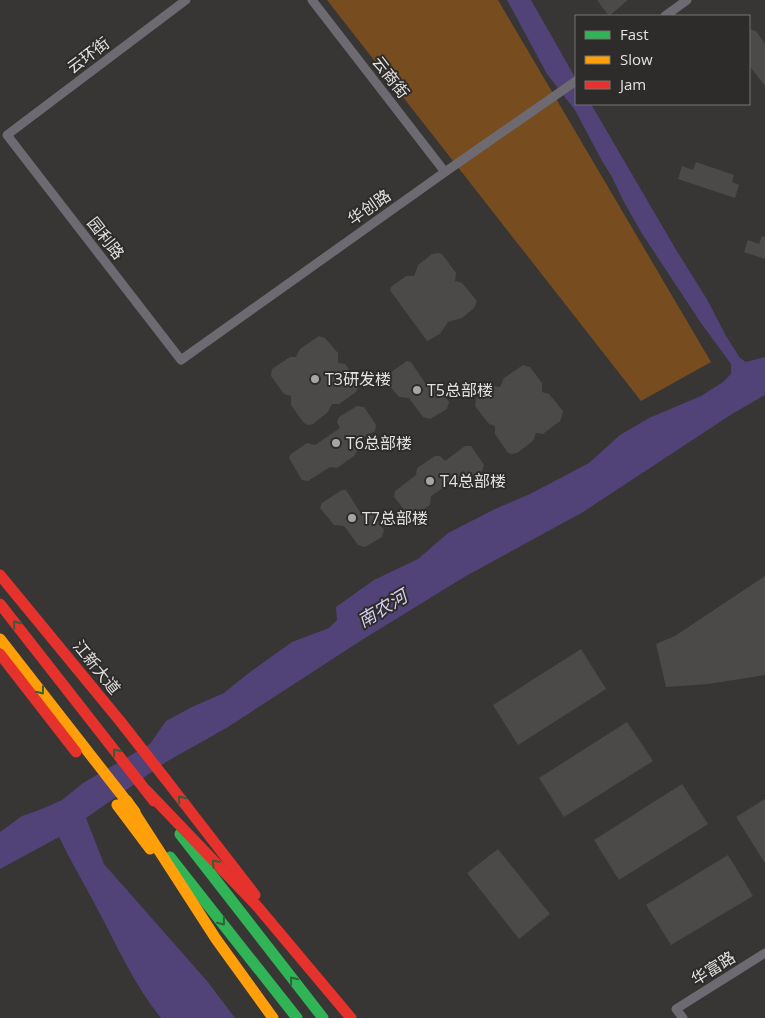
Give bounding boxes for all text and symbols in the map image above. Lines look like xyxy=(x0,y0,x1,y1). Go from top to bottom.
legend xyxy=(575,15,750,105)
text: Fast xyxy=(620,24,649,44)
street label: 云环街 xyxy=(62,32,114,78)
text: Slow xyxy=(620,49,653,69)
street label: 云商街 xyxy=(368,51,414,103)
text: Jam xyxy=(618,74,646,94)
street label: 华创路 xyxy=(343,184,395,230)
street label: 园利路 xyxy=(83,212,129,264)
place label: T3研发楼 xyxy=(325,368,391,390)
marker: T3研发楼 xyxy=(309,373,321,385)
place label: T5总部楼 xyxy=(427,379,493,401)
marker: T5总部楼 xyxy=(411,384,423,396)
place label: T6总部楼 xyxy=(346,432,412,454)
marker: T6总部楼 xyxy=(330,437,342,449)
place label: T4总部楼 xyxy=(440,470,506,492)
marker: T4总部楼 xyxy=(424,475,436,487)
place label: T7总部楼 xyxy=(362,507,428,529)
marker: T7总部楼 xyxy=(346,512,358,524)
water label: 南农河 xyxy=(353,582,414,632)
one-way arrow xyxy=(13,621,21,630)
street label: 江新大道 xyxy=(68,635,126,699)
one-way arrow xyxy=(35,685,43,694)
one-way arrow xyxy=(113,749,121,758)
one-way arrow xyxy=(178,795,187,805)
one-way arrow xyxy=(212,860,221,869)
one-way arrow xyxy=(216,916,224,925)
street label: 华富路 xyxy=(687,946,739,990)
one-way arrow xyxy=(290,976,299,985)

